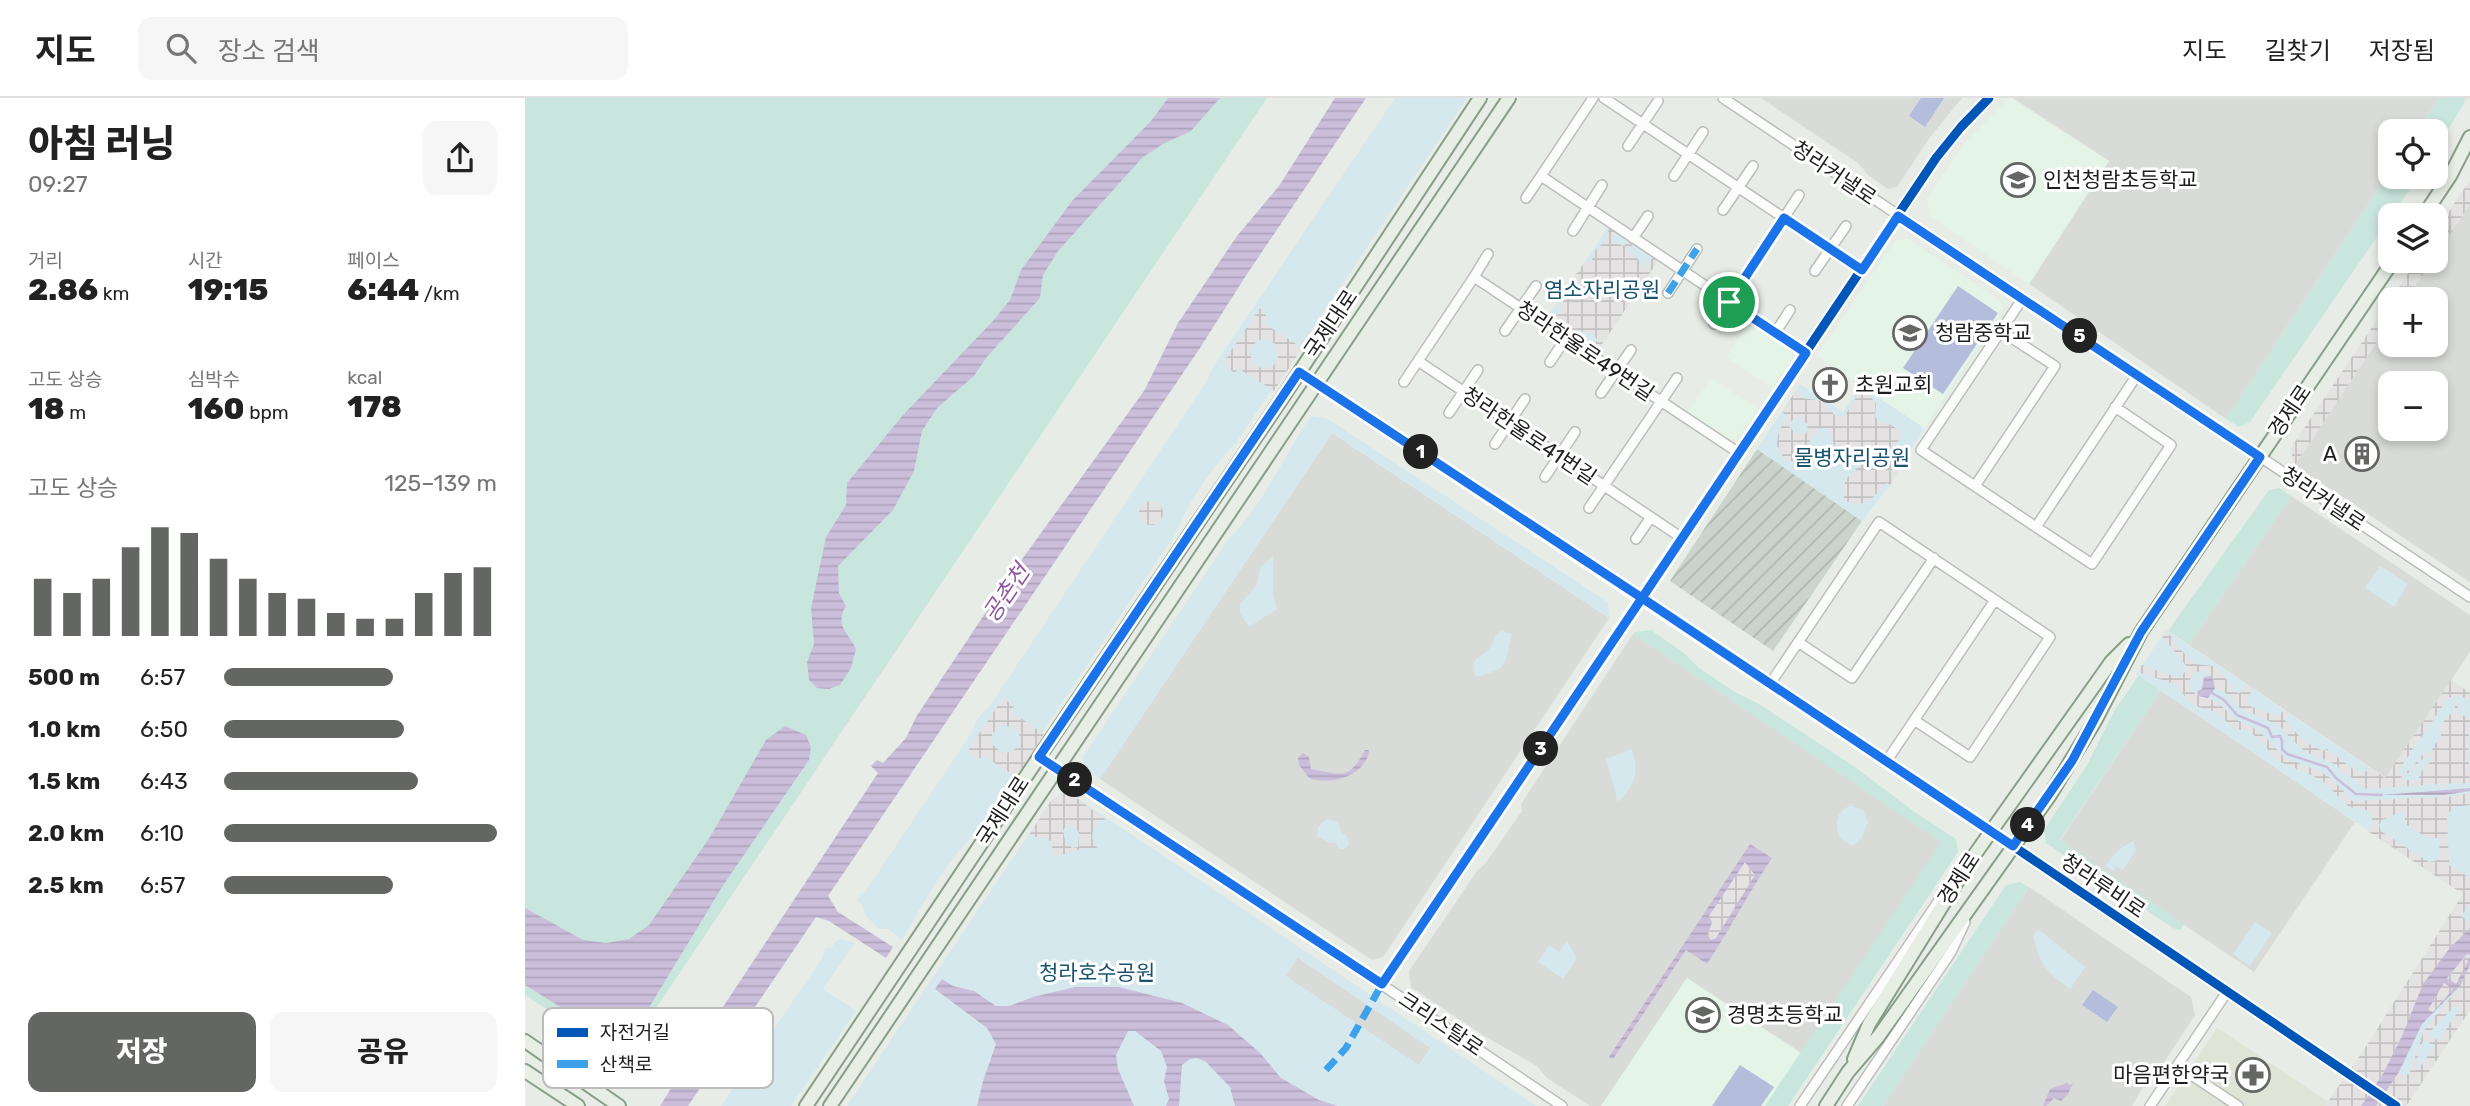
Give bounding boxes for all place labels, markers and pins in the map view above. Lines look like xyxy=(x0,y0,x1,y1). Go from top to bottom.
school or university icon: 인천청람초등학교 xyxy=(1999,161,2037,199)
place label: 인천청람초등학교 xyxy=(2043,167,2198,192)
pin xyxy=(1699,272,1759,332)
school or university icon: 청람중학교 xyxy=(1891,314,1929,352)
pin: 5 xyxy=(2063,318,2097,354)
place label: 청람중학교 xyxy=(1935,320,2032,345)
church icon: 초원교회 xyxy=(1811,366,1849,404)
place label: 초원교회 xyxy=(1855,372,1932,397)
pin: 1 xyxy=(1403,434,1439,470)
building icon: A xyxy=(2343,435,2381,473)
place label: A xyxy=(2323,441,2337,466)
pin: 3 xyxy=(1523,732,1559,766)
pin: 2 xyxy=(1057,762,1093,798)
pin: 4 xyxy=(2011,808,2045,842)
school or university icon: 경명초등학교 xyxy=(1684,996,1722,1034)
place label: 경명초등학교 xyxy=(1727,1002,1843,1027)
pharmacy icon: 마음편한약국 xyxy=(2234,1056,2272,1094)
place label: 마음편한약국 xyxy=(2113,1062,2229,1087)

